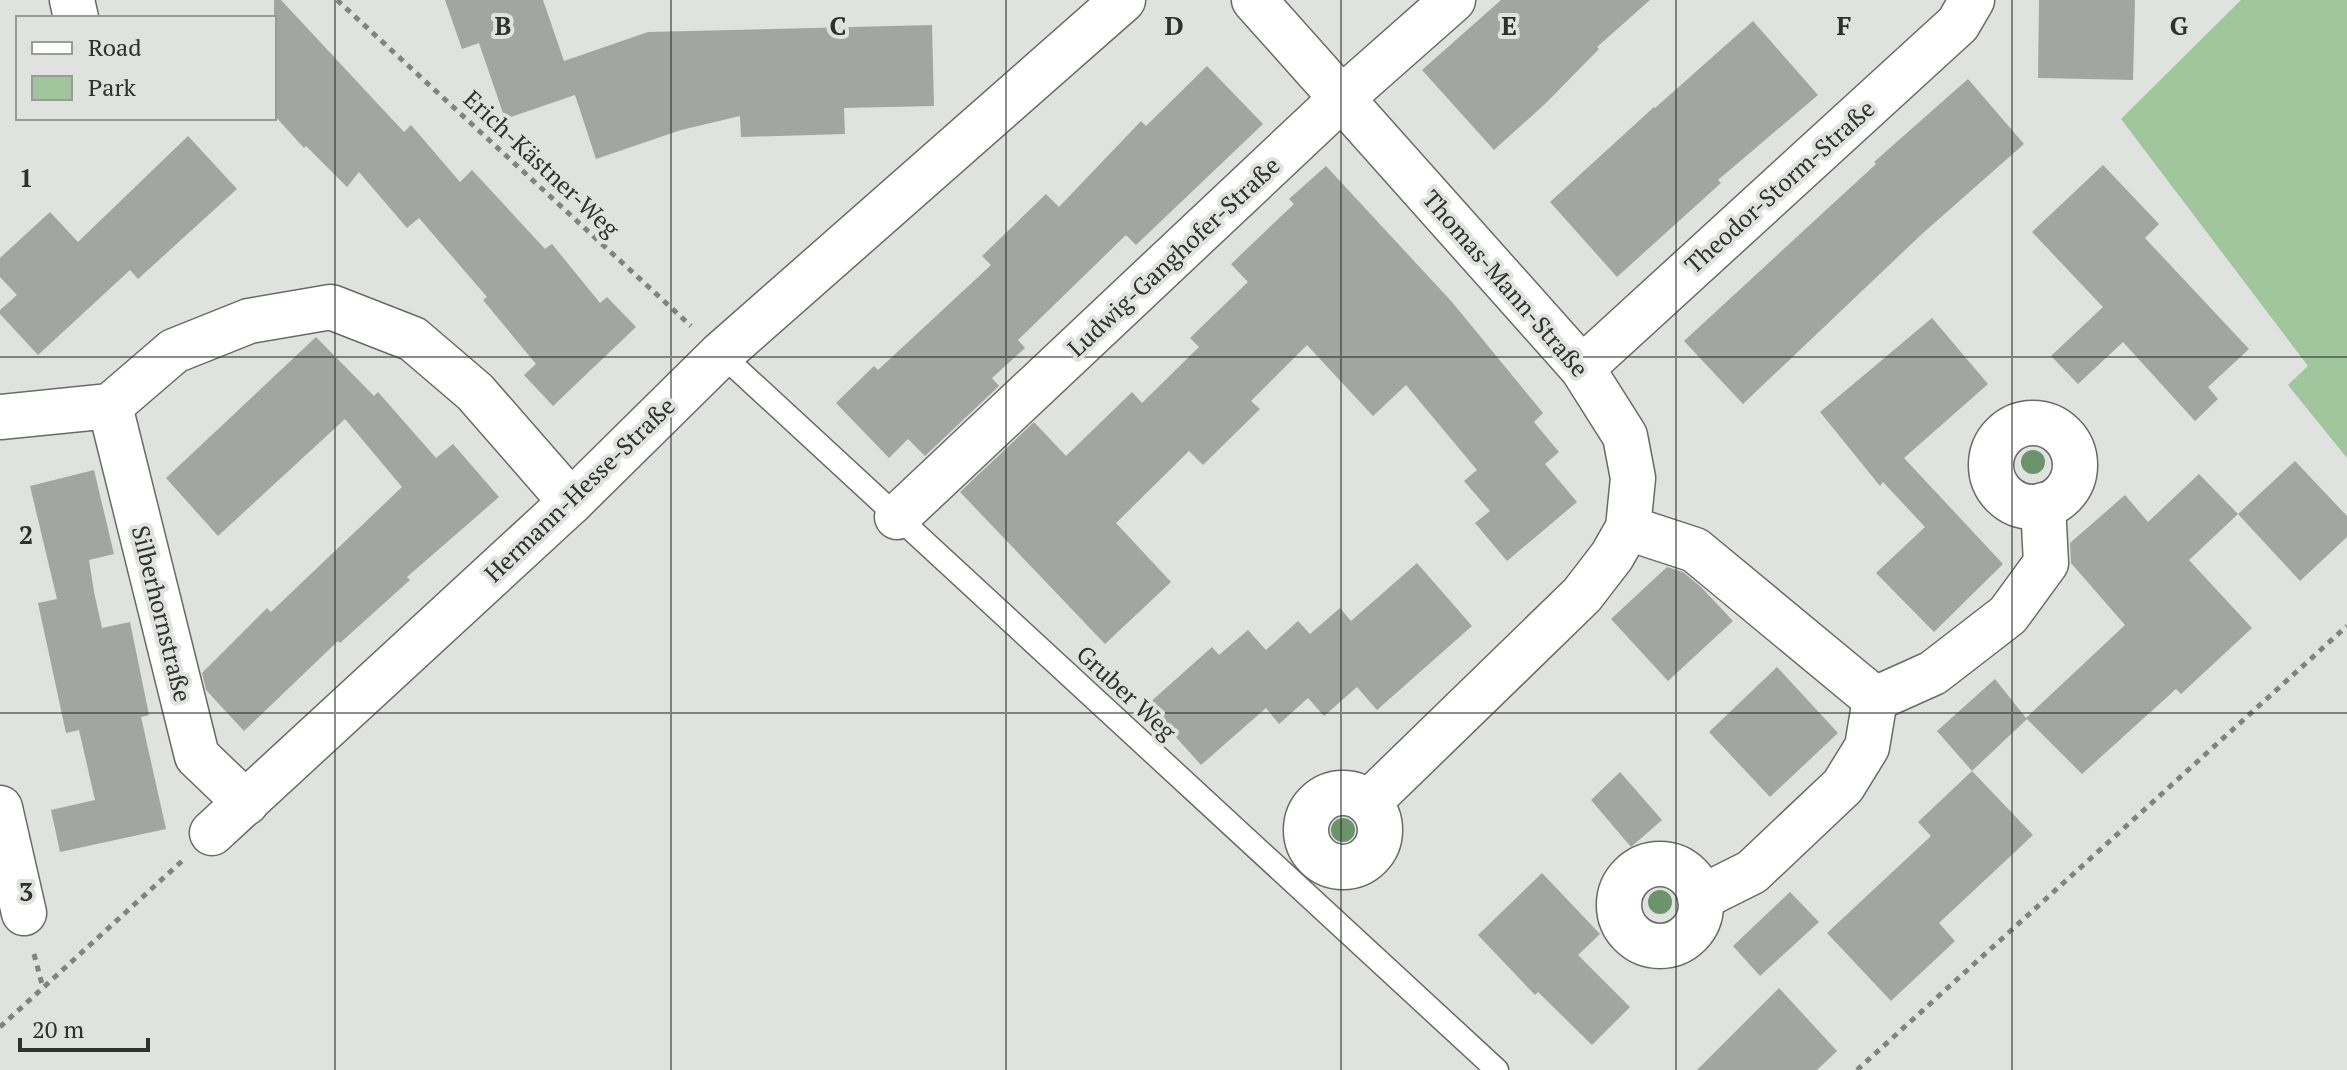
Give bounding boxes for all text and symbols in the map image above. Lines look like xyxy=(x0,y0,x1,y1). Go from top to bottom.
text: B xyxy=(495,8,511,42)
text: C xyxy=(830,8,846,42)
text: D xyxy=(1164,8,1184,42)
text: E xyxy=(1501,8,1517,42)
text: F xyxy=(1837,8,1852,42)
text: G xyxy=(2170,8,2189,42)
legend xyxy=(16,16,276,120)
text: Road xyxy=(88,31,142,63)
text: Park xyxy=(88,71,137,103)
street label: Erich-Kästner-Weg xyxy=(457,83,627,244)
street label: Theodor-Storm-Straße xyxy=(1678,92,1881,280)
street label: Ludwig-Ganghofer-Straße xyxy=(1060,149,1286,363)
text: 1 xyxy=(19,160,33,194)
street label: Thomas-Mann-Straße xyxy=(1416,183,1596,384)
street label: Hermann-Hesse-Straße xyxy=(477,390,682,589)
text: 2 xyxy=(19,517,33,551)
street label: Silberhornstraße xyxy=(125,522,199,705)
street label: Gruber Weg xyxy=(1070,638,1184,747)
text: 3 xyxy=(19,874,33,908)
scale bar xyxy=(20,1002,148,1052)
text: 20 m xyxy=(32,1013,84,1045)

